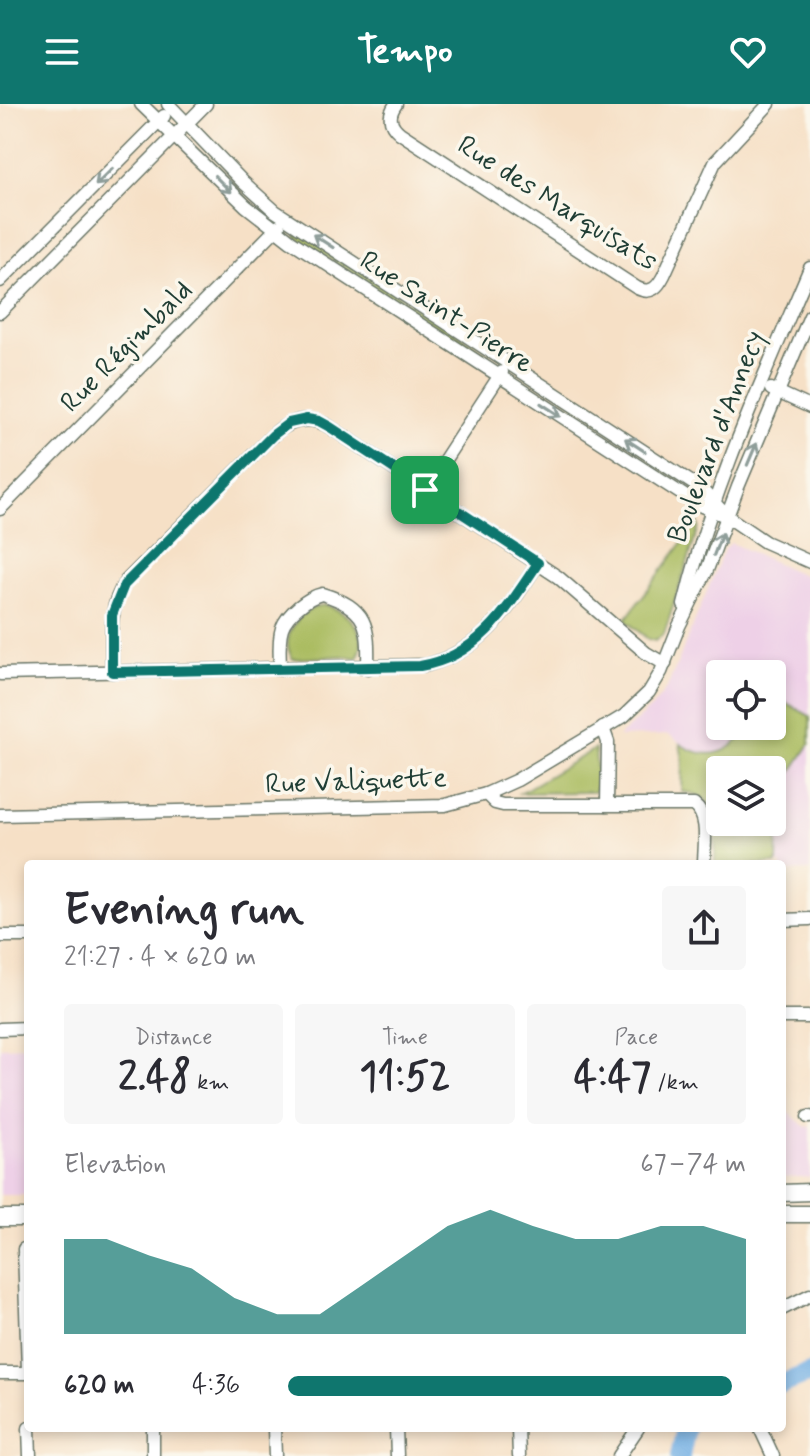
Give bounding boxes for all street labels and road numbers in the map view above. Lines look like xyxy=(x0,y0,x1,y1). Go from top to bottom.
street label: Rue des Marquisats xyxy=(450,128,664,280)
street label: Rue Saint-Pierre xyxy=(352,243,540,383)
street label: Rue Régimbald xyxy=(53,273,201,421)
street label: Boulevard d'Annecy xyxy=(659,326,775,548)
street label: Rue Valiquette xyxy=(265,760,447,804)

